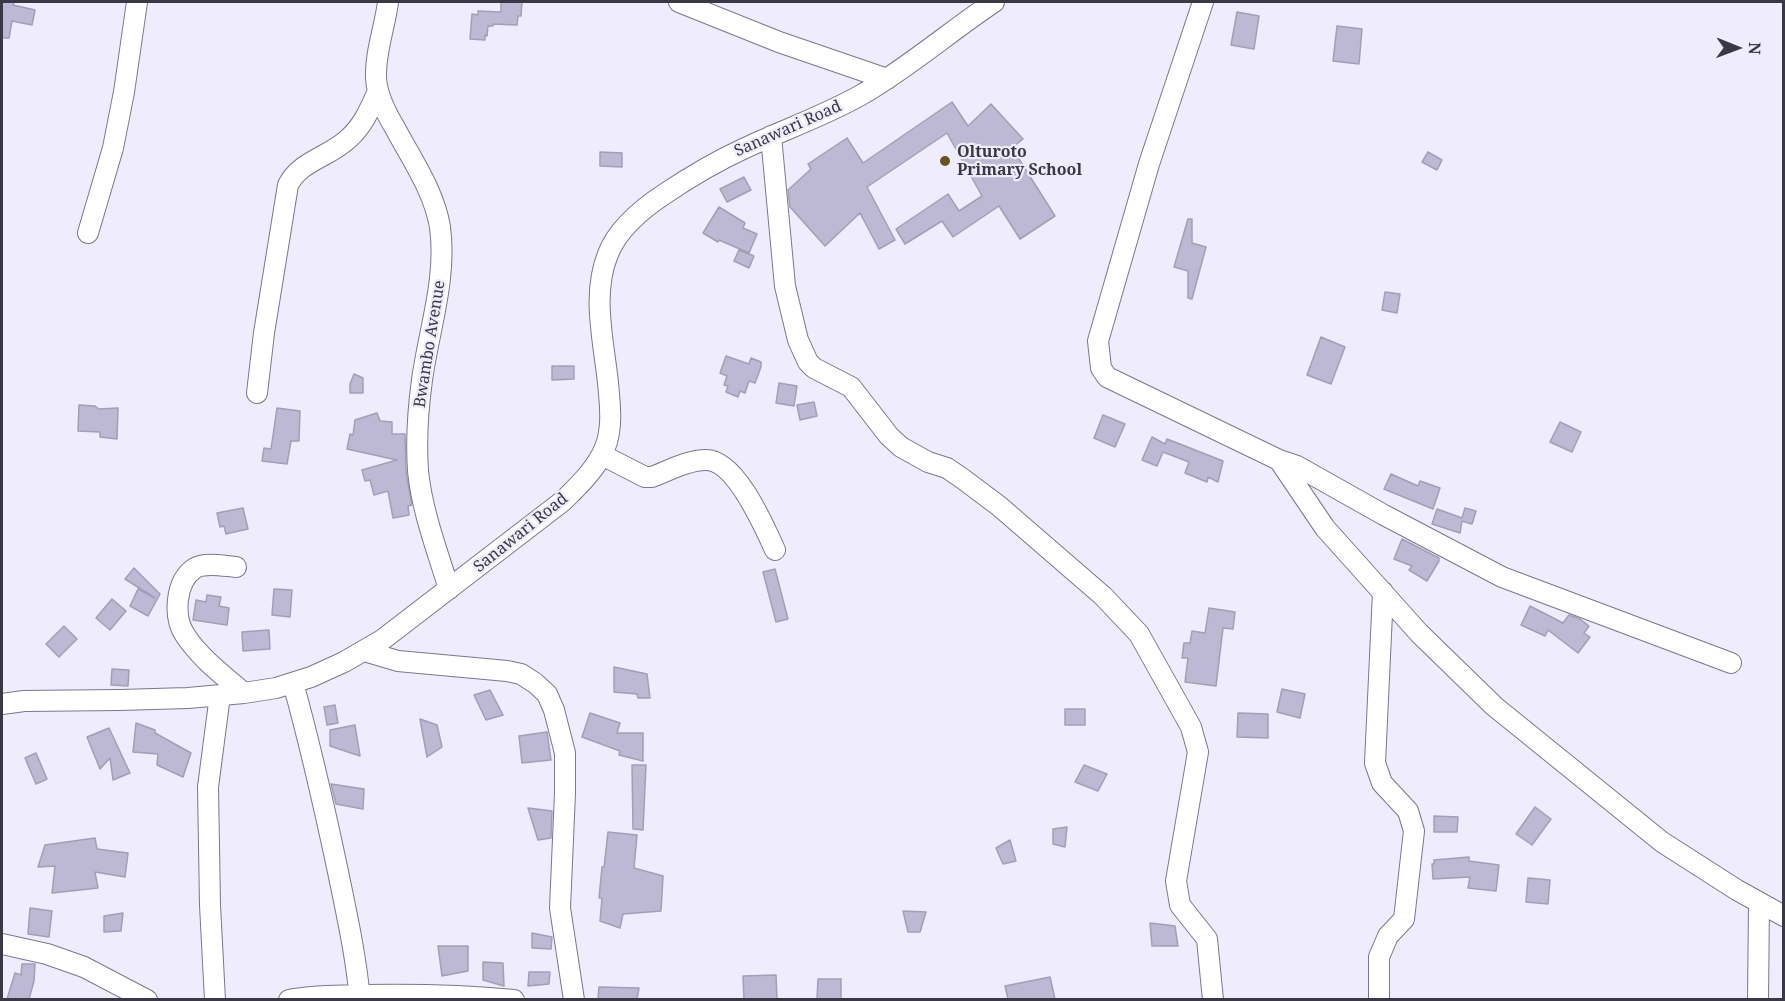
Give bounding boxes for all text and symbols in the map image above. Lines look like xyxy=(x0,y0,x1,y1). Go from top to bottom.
north arrow xyxy=(1707,18,1767,78)
text: N xyxy=(1744,42,1766,55)
street label: Sanawari Road xyxy=(731,97,845,161)
place label: Olturoto Primary School xyxy=(957,142,1082,180)
marker: Olturoto Primary School xyxy=(938,154,952,168)
street label: Bwambo Avenue xyxy=(410,279,450,409)
street label: Sanawari Road xyxy=(470,489,572,577)

